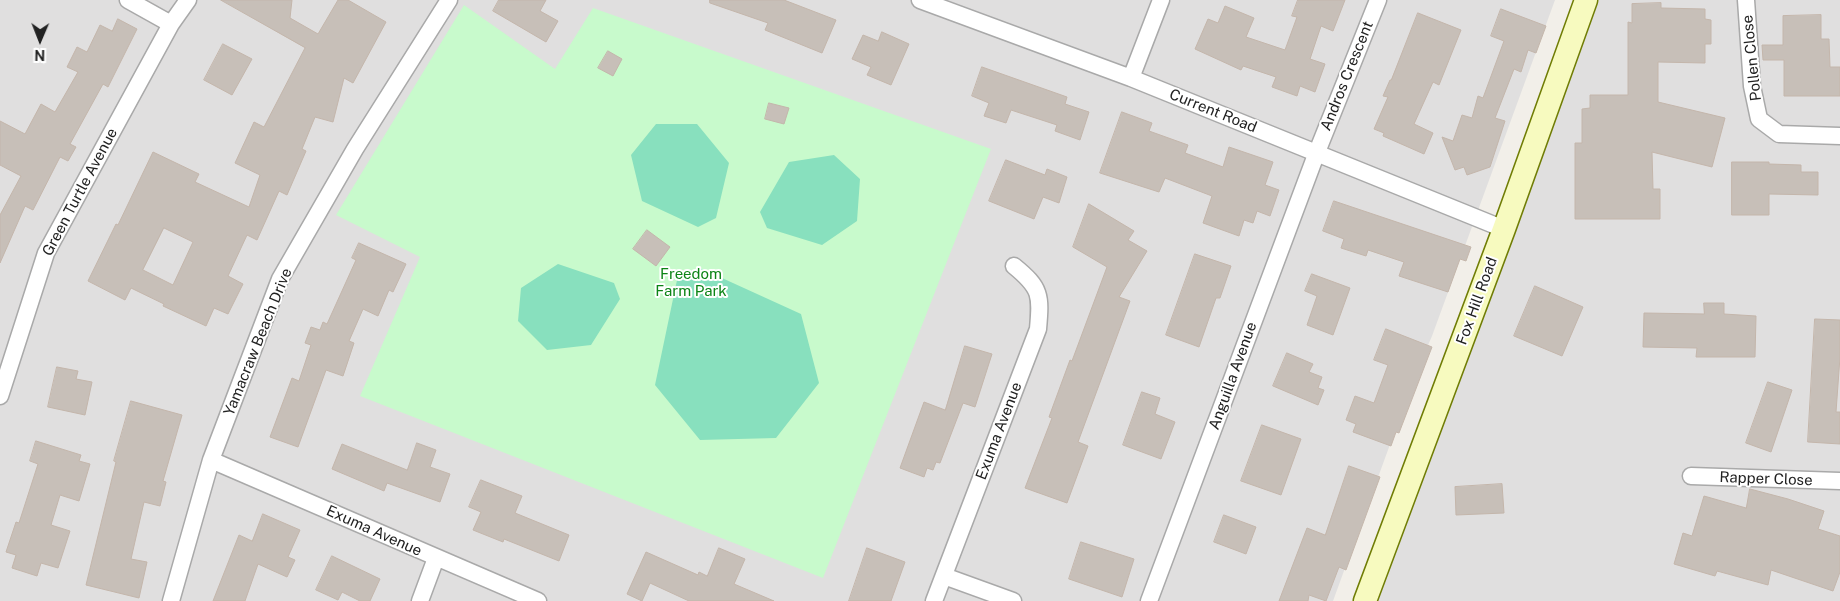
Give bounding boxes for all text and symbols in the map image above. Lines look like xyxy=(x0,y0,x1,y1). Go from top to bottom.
street label: Pollen Close xyxy=(1739,14,1765,102)
north arrow xyxy=(15,15,65,65)
street label: Andros Crescent xyxy=(1317,19,1377,133)
text: N xyxy=(34,47,45,63)
street label: Current Road xyxy=(1167,85,1259,137)
street label: Green Turtle Avenue xyxy=(39,125,121,259)
street label: Fox Hill Road xyxy=(1453,255,1501,347)
street label: Yamacraw Beach Drive xyxy=(220,265,296,419)
park label: Freedom Farm Park xyxy=(655,265,727,300)
street label: Anguilla Avenue xyxy=(1205,320,1261,432)
street label: Exuma Avenue xyxy=(972,380,1026,482)
street label: Rapper Close xyxy=(1719,468,1813,490)
street label: Exuma Avenue xyxy=(323,502,425,560)

